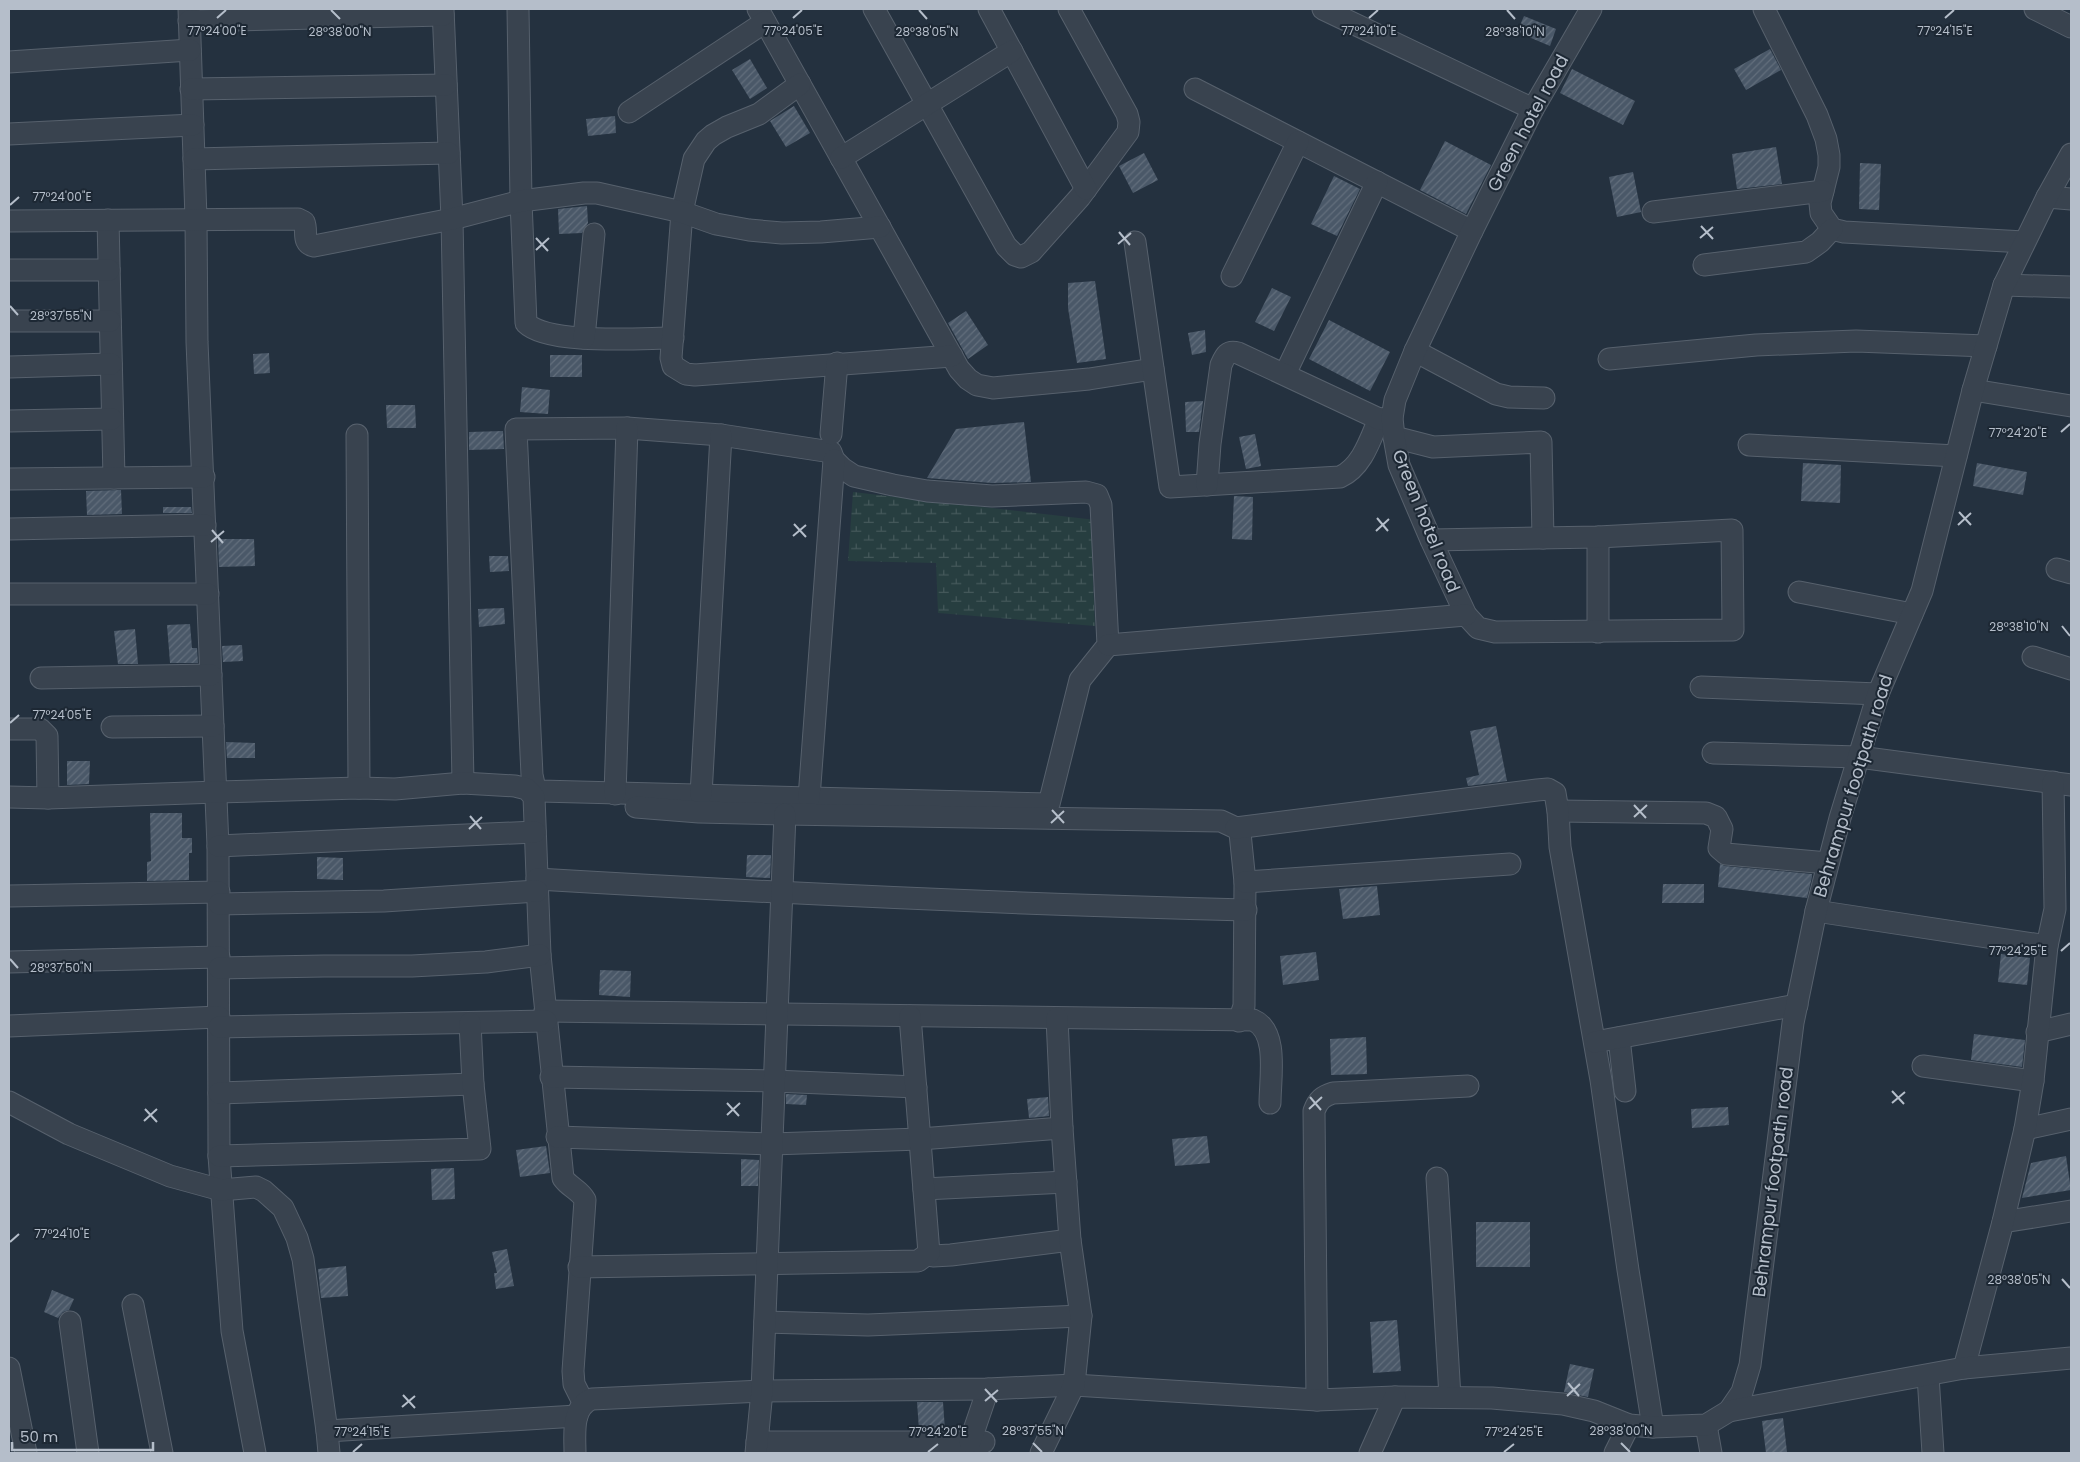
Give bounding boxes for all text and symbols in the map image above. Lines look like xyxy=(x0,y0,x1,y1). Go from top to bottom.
text: 77°24'00"E xyxy=(187,22,247,39)
text: 77°24'05"E xyxy=(763,22,823,39)
text: 77°24'10"E xyxy=(1341,22,1397,39)
text: 77°24'15"E xyxy=(1917,22,1973,39)
text: 28°38'00"N xyxy=(309,23,371,40)
text: 28°38'05"N xyxy=(896,23,958,40)
text: 28°38'10"N xyxy=(1485,23,1545,40)
street label: Green hotel road xyxy=(1481,50,1574,196)
text: 77°24'00"E xyxy=(32,188,92,205)
text: 28°37'55"N xyxy=(30,307,92,324)
text: 77°24'20"E xyxy=(1989,424,2047,441)
street label: Green hotel road xyxy=(1386,446,1467,596)
text: 28°38'10"N xyxy=(1989,618,2049,635)
street label: Behrampur footpath road xyxy=(1807,671,1898,900)
text: 77°24'05"E xyxy=(32,706,92,723)
text: 77°24'25"E xyxy=(1989,942,2047,959)
text: 28°37'50"N xyxy=(30,959,92,976)
street label: Behrampur footpath road xyxy=(1746,1065,1799,1298)
text: 77°24'10"E xyxy=(34,1225,90,1242)
text: 28°38'05"N xyxy=(1988,1271,2050,1288)
scale bar xyxy=(12,1420,154,1452)
text: 28°37'55"N xyxy=(1002,1422,1064,1439)
text: 28°38'00"N xyxy=(1590,1422,1652,1439)
text: 77°24'15"E xyxy=(334,1423,390,1440)
text: 77°24'20"E xyxy=(909,1423,967,1440)
text: 77°24'25"E xyxy=(1485,1423,1543,1440)
text: 50 m xyxy=(20,1426,58,1447)

